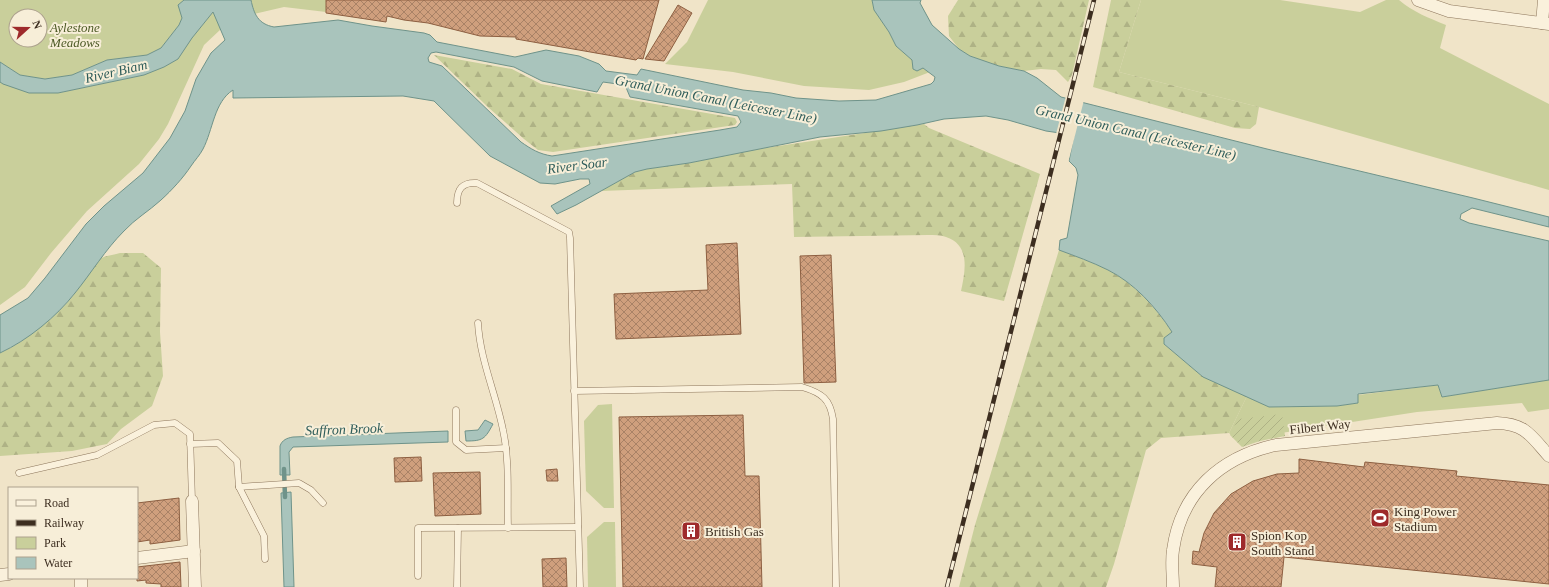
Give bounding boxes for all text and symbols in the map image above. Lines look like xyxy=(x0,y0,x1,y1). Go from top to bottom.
north arrow xyxy=(8,8,48,48)
text: N xyxy=(30,19,44,30)
park label: Aylestone Meadows xyxy=(49,20,100,50)
water label: River Biam xyxy=(83,57,149,86)
water label: Grand Union Canal (Leicester Line) xyxy=(614,73,818,127)
water label: Grand Union Canal (Leicester Line) xyxy=(1034,102,1238,164)
water label: River Soar xyxy=(545,154,608,177)
street label: Filbert Way xyxy=(1289,416,1352,437)
water label: Saffron Brook xyxy=(305,421,384,438)
legend xyxy=(8,487,138,579)
text: Road xyxy=(44,496,69,510)
place label: King Power Stadium xyxy=(1394,504,1457,534)
sports icon: King Power Stadium xyxy=(1369,507,1391,529)
text: Railway xyxy=(44,516,84,530)
building icon: British Gas xyxy=(680,520,702,542)
place label: British Gas xyxy=(705,524,764,539)
place label: Spion Kop South Stand xyxy=(1251,528,1315,558)
building icon: Spion Kop South Stand xyxy=(1226,531,1248,553)
text: Park xyxy=(44,536,66,550)
text: Water xyxy=(44,556,72,570)

